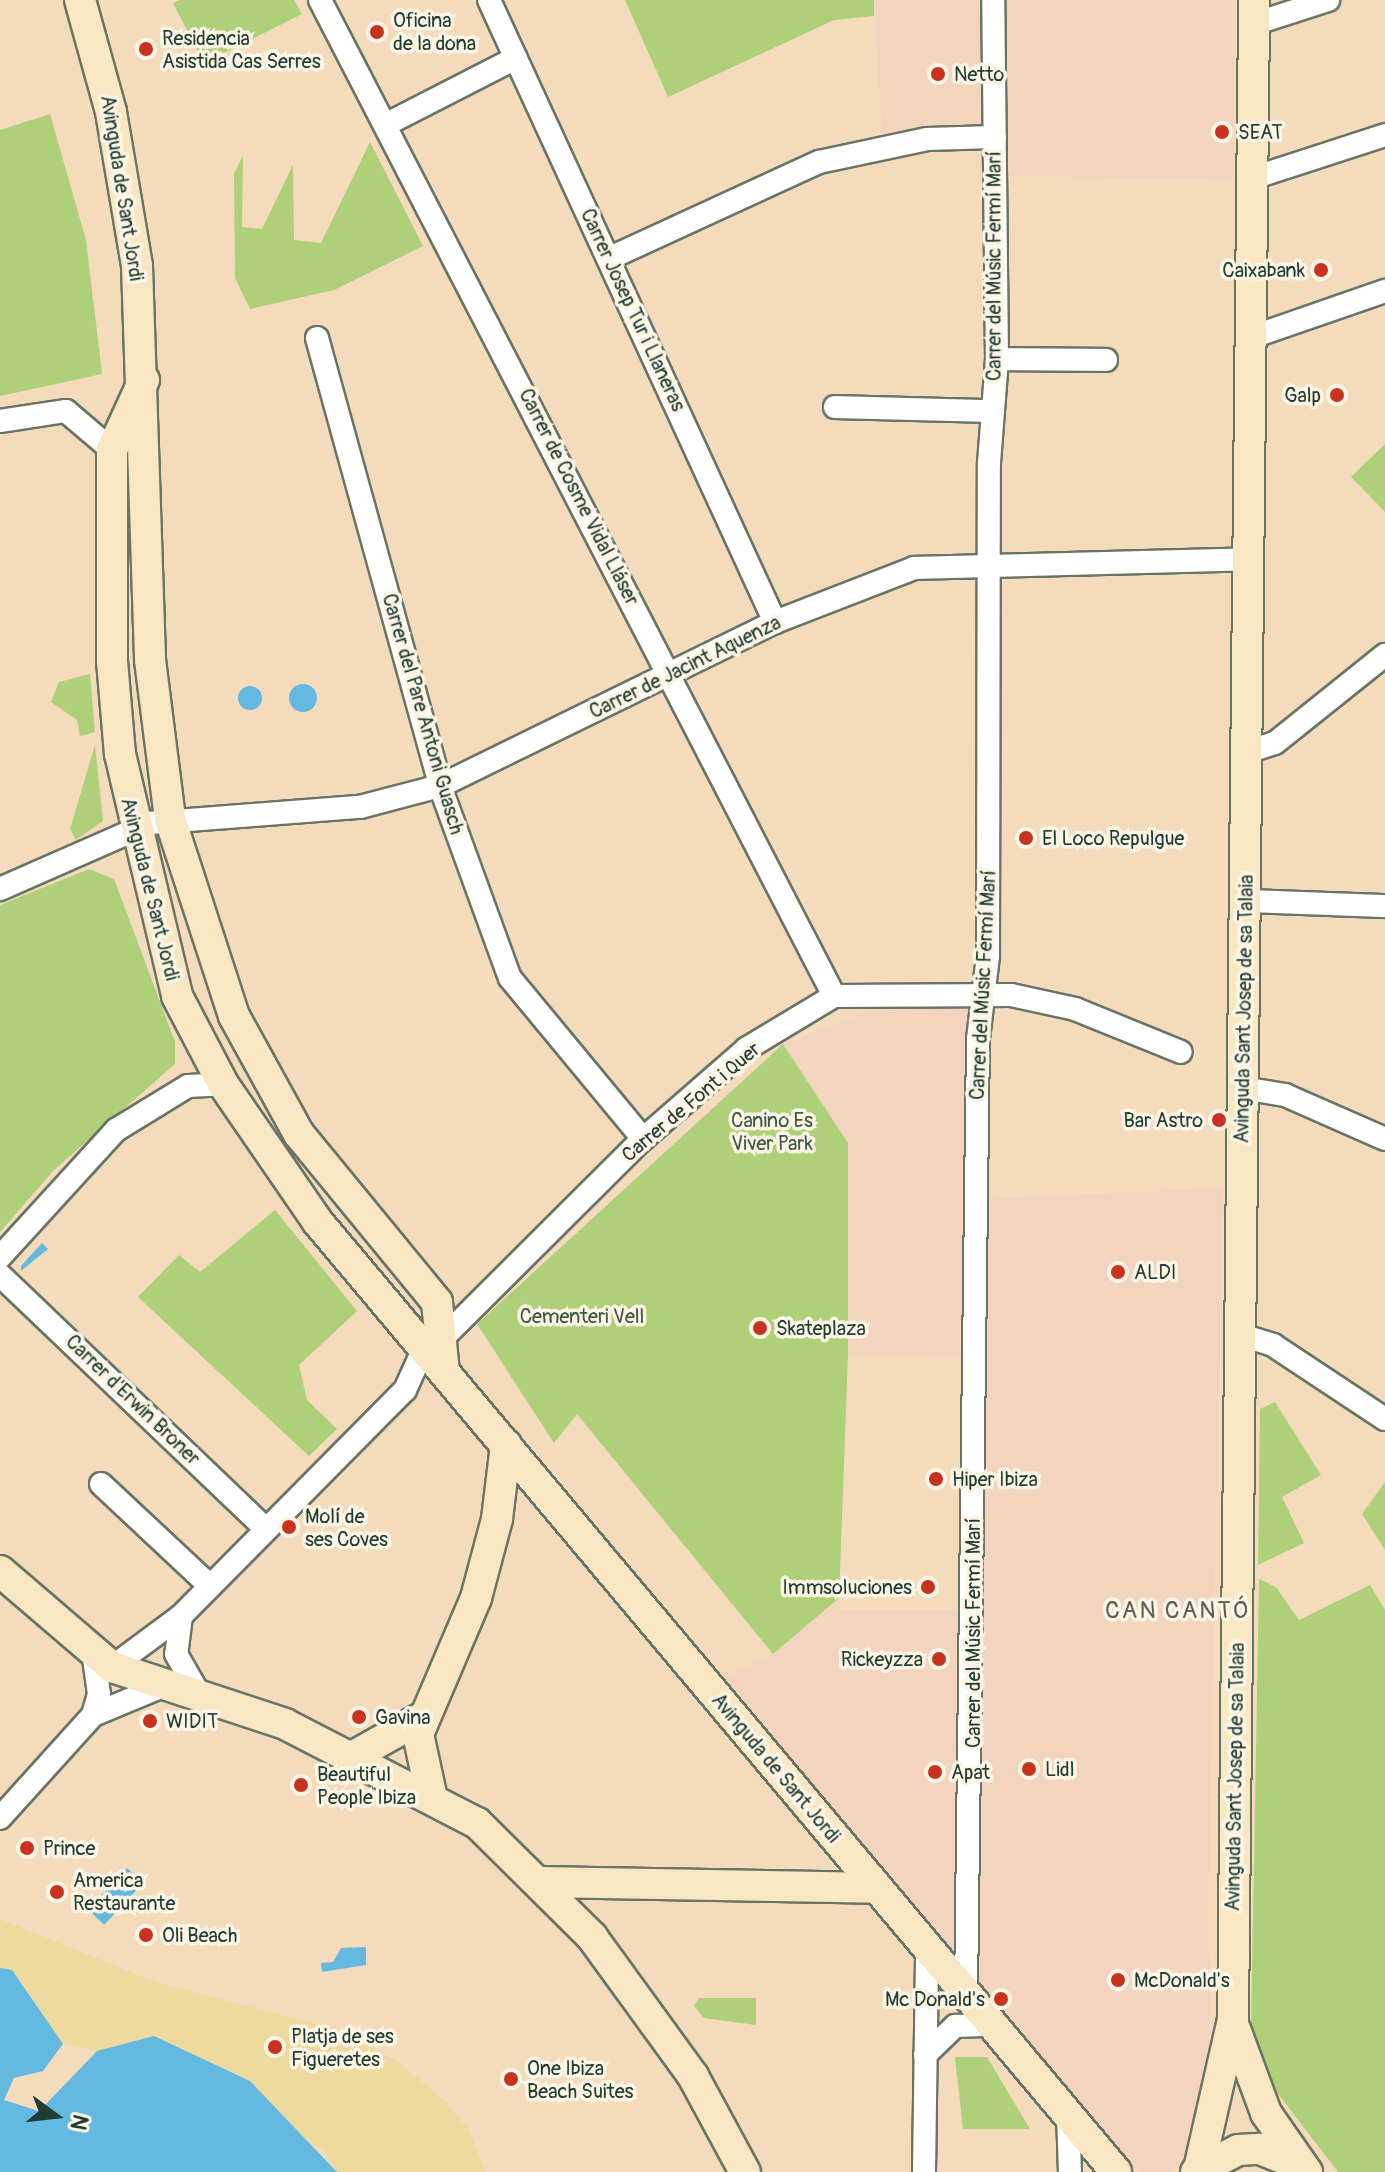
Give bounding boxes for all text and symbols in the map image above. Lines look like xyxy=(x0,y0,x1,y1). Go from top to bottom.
place label: Oficina de la dona xyxy=(393,8,476,55)
marker: Oficina de la dona xyxy=(368,23,386,41)
place label: Residencia Asistida Cas Serres xyxy=(162,26,321,73)
marker: Residencia Asistida Cas Serres xyxy=(137,40,155,58)
place label: Netto xyxy=(954,62,1004,86)
marker: Netto xyxy=(929,65,947,83)
street label: Avinguda de Sant Jordi xyxy=(95,94,149,282)
place label: SEAT xyxy=(1238,120,1283,144)
marker: SEAT xyxy=(1213,123,1231,141)
street label: Carrer del Músic Fermí Marí xyxy=(982,151,1006,381)
street label: Carrer Josep Tur i Llaneras xyxy=(575,205,691,415)
place label: Caixabank xyxy=(1222,258,1305,282)
marker: Caixabank xyxy=(1312,261,1330,279)
place label: Galp xyxy=(1284,383,1321,407)
street label: Carrer de Cosme Vidal Lláser xyxy=(514,385,644,609)
marker: Galp xyxy=(1328,386,1346,404)
street label: Carrer del Pare Antoni Guasch xyxy=(377,591,469,837)
street label: Carrer de Jacint Aquenza xyxy=(585,610,785,724)
street label: Avinguda de Sant Jordi xyxy=(116,795,184,983)
place label: El Loco Repulgue xyxy=(1042,826,1184,850)
marker: El Loco Repulgue xyxy=(1017,829,1035,847)
street label: Carrer del Músic Fermí Marí xyxy=(965,869,1001,1101)
street label: Avinguda Sant Josep de sa Talaia xyxy=(1230,874,1258,1144)
street label: Carrer de Font i Quer xyxy=(617,1037,765,1167)
place label: Bar Astro xyxy=(1123,1108,1203,1132)
park label: Canino Es Viver Park xyxy=(731,1109,813,1156)
marker: Bar Astro xyxy=(1210,1111,1228,1129)
place label: ALDI xyxy=(1134,1260,1176,1284)
marker: ALDI xyxy=(1109,1263,1127,1281)
park label: Cementeri Vell xyxy=(520,1304,644,1328)
place label: Skateplaza xyxy=(776,1316,866,1340)
marker: Skateplaza xyxy=(751,1319,769,1337)
street label: Carrer d'Erwin Broner xyxy=(61,1330,205,1470)
place label: Hiper Ibiza xyxy=(952,1467,1038,1491)
marker: Hiper Ibiza xyxy=(927,1470,945,1488)
place label: Molí de ses Coves xyxy=(305,1504,388,1551)
marker: Molí de ses Coves xyxy=(280,1518,298,1536)
street label: Carrer del Músic Fermí Marí xyxy=(961,1518,985,1748)
place label: Immsoluciones xyxy=(782,1575,912,1599)
marker: Immsoluciones xyxy=(919,1578,937,1596)
district label: CAN CANTÓ xyxy=(1105,1597,1251,1625)
street label: Avinguda Sant Josep de sa Talaia xyxy=(1221,1642,1249,1912)
place label: Rickeyzza xyxy=(841,1647,923,1671)
marker: Rickeyzza xyxy=(930,1650,948,1668)
street label: Avinguda de Sant Jordi xyxy=(707,1688,845,1848)
place label: Gavina xyxy=(375,1705,431,1729)
marker: Gavina xyxy=(350,1708,368,1726)
place label: WIDIT xyxy=(166,1709,218,1733)
marker: WIDIT xyxy=(141,1712,159,1730)
place label: Lidl xyxy=(1045,1757,1074,1781)
place label: Apat xyxy=(951,1760,990,1784)
marker: Lidl xyxy=(1020,1760,1038,1778)
place label: Beautiful People Ibiza xyxy=(317,1762,416,1809)
marker: Apat xyxy=(926,1763,944,1781)
marker: Beautiful People Ibiza xyxy=(292,1776,310,1794)
place label: Prince xyxy=(43,1836,95,1860)
marker: Prince xyxy=(18,1839,36,1857)
place label: America Restaurante xyxy=(73,1868,175,1915)
marker: America Restaurante xyxy=(48,1883,66,1901)
place label: Oli Beach xyxy=(162,1923,237,1947)
marker: Oli Beach xyxy=(137,1926,155,1944)
place label: McDonald's xyxy=(1134,1968,1230,1992)
marker: McDonald's xyxy=(1109,1971,1127,1989)
place label: Mc Donald's xyxy=(885,1987,985,2011)
marker: Mc Donald's xyxy=(992,1990,1010,2008)
place label: Platja de ses Figueretes xyxy=(291,2024,394,2071)
marker: Platja de ses Figueretes xyxy=(266,2038,284,2056)
place label: One Ibiza Beach Suites xyxy=(527,2056,633,2103)
marker: One Ibiza Beach Suites xyxy=(502,2070,520,2088)
north arrow xyxy=(16,2076,96,2156)
text: N xyxy=(64,2111,95,2133)

